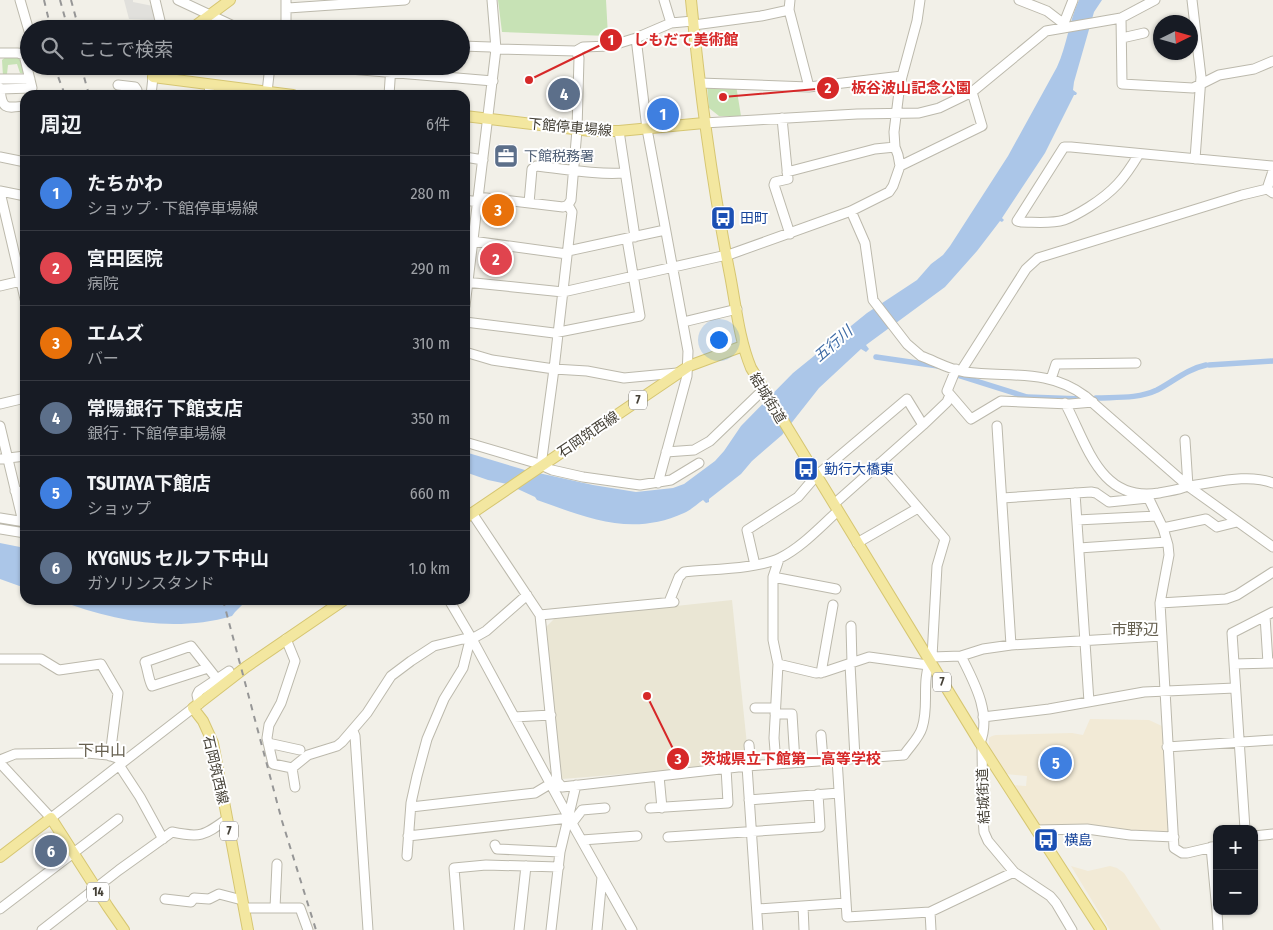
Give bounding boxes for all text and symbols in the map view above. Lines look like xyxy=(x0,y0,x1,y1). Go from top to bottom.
north arrow xyxy=(1153,15,1198,60)
search box xyxy=(20,20,470,75)
callout: しもだて美術館 xyxy=(599,25,749,55)
text: 1 xyxy=(608,31,614,49)
text: しもだて美術館 xyxy=(633,31,739,49)
icon: search xyxy=(38,34,66,62)
text: ここで検索 xyxy=(78,38,173,61)
callout: 板谷波山記念公園 xyxy=(816,73,981,103)
pin: 4 xyxy=(548,75,580,113)
text: 2 xyxy=(824,79,832,97)
text: 板谷波山記念公園 xyxy=(851,79,971,97)
pin: 1 xyxy=(647,95,679,133)
text: 周辺 xyxy=(40,112,82,138)
text: 6件 xyxy=(426,115,450,134)
street label: 下館停車場線 xyxy=(527,115,613,140)
office icon: 下館税務署 xyxy=(493,143,519,169)
place label: 下館税務署 xyxy=(524,148,594,165)
text: たちかわ xyxy=(87,172,163,195)
text: 1 xyxy=(53,184,59,203)
text: 280 m xyxy=(411,184,450,203)
pin: 3 xyxy=(482,191,514,229)
text: ショップ · 下館停車場線 xyxy=(87,199,258,218)
bus stop icon: 田町 xyxy=(710,205,736,231)
place label: 田町 xyxy=(740,210,768,227)
pin: 2 xyxy=(480,240,512,278)
text: 宮田医院 xyxy=(87,247,163,270)
text: 2 xyxy=(52,259,60,278)
text: 290 m xyxy=(411,259,450,278)
text: 病院 xyxy=(87,274,119,293)
water label: 五行川 xyxy=(810,321,857,366)
text: エムズ xyxy=(87,322,144,345)
your location xyxy=(706,327,732,353)
text: 3 xyxy=(52,334,60,353)
text: 310 m xyxy=(413,334,450,353)
text: バー xyxy=(87,349,119,368)
street label: 結城街道 xyxy=(746,370,789,427)
road number: 7 xyxy=(629,390,647,410)
text: 常陽銀行 下館支店 xyxy=(87,397,243,420)
street label: 石岡筑西線 xyxy=(555,408,622,461)
text: 4 xyxy=(52,409,60,428)
text: 350 m xyxy=(411,409,450,428)
text: 銀行 · 下館停車場線 xyxy=(87,424,226,443)
bus stop icon: 勤行大橋東 xyxy=(793,456,819,482)
place label: 勤行大橋東 xyxy=(824,461,894,478)
text: TSUTAYA下館店 xyxy=(87,472,211,495)
text: 5 xyxy=(52,484,60,503)
text: 660 m xyxy=(410,484,450,503)
text: ショップ xyxy=(87,499,151,518)
text: KYGNUS セルフ下中山 xyxy=(87,547,269,570)
text: 6 xyxy=(52,559,60,578)
text: 1.0 km xyxy=(409,559,450,578)
text: ガソリンスタンド xyxy=(87,574,215,593)
district label: 市野辺 xyxy=(1111,620,1159,639)
road number: 7 xyxy=(933,672,951,692)
street label: 石岡筑西線 xyxy=(199,734,232,806)
district label: 下中山 xyxy=(78,741,126,760)
callout: 茨城県立下館第一高等学校 xyxy=(666,744,891,774)
pin: 5 xyxy=(1040,744,1072,782)
text: 3 xyxy=(673,750,682,768)
text: 茨城県立下館第一高等学校 xyxy=(701,750,881,768)
street label: 結城街道 xyxy=(974,768,993,824)
road number: 7 xyxy=(220,821,238,840)
map controls xyxy=(1213,825,1258,915)
button: + xyxy=(1213,825,1258,870)
bus stop icon: 横島 xyxy=(1033,827,1059,853)
pin: 6 xyxy=(35,832,67,870)
place label: 横島 xyxy=(1064,832,1092,849)
button: − xyxy=(1213,870,1258,915)
road number: 14 xyxy=(87,882,109,902)

